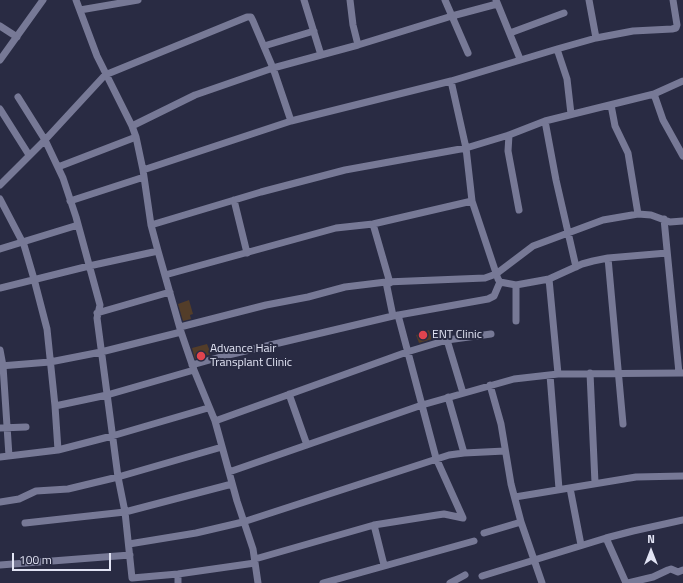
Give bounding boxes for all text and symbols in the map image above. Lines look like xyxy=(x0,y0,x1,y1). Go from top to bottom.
place label: ENT Clinic xyxy=(432,328,482,342)
marker: ENT Clinic xyxy=(417,329,429,341)
place label: Advance Hair Transplant Clinic xyxy=(210,342,292,370)
marker: Advance Hair Transplant Clinic xyxy=(195,350,207,362)
north arrow xyxy=(631,531,671,571)
text: N xyxy=(647,531,655,547)
scale bar xyxy=(14,545,113,571)
text: 100 m xyxy=(19,550,52,569)

